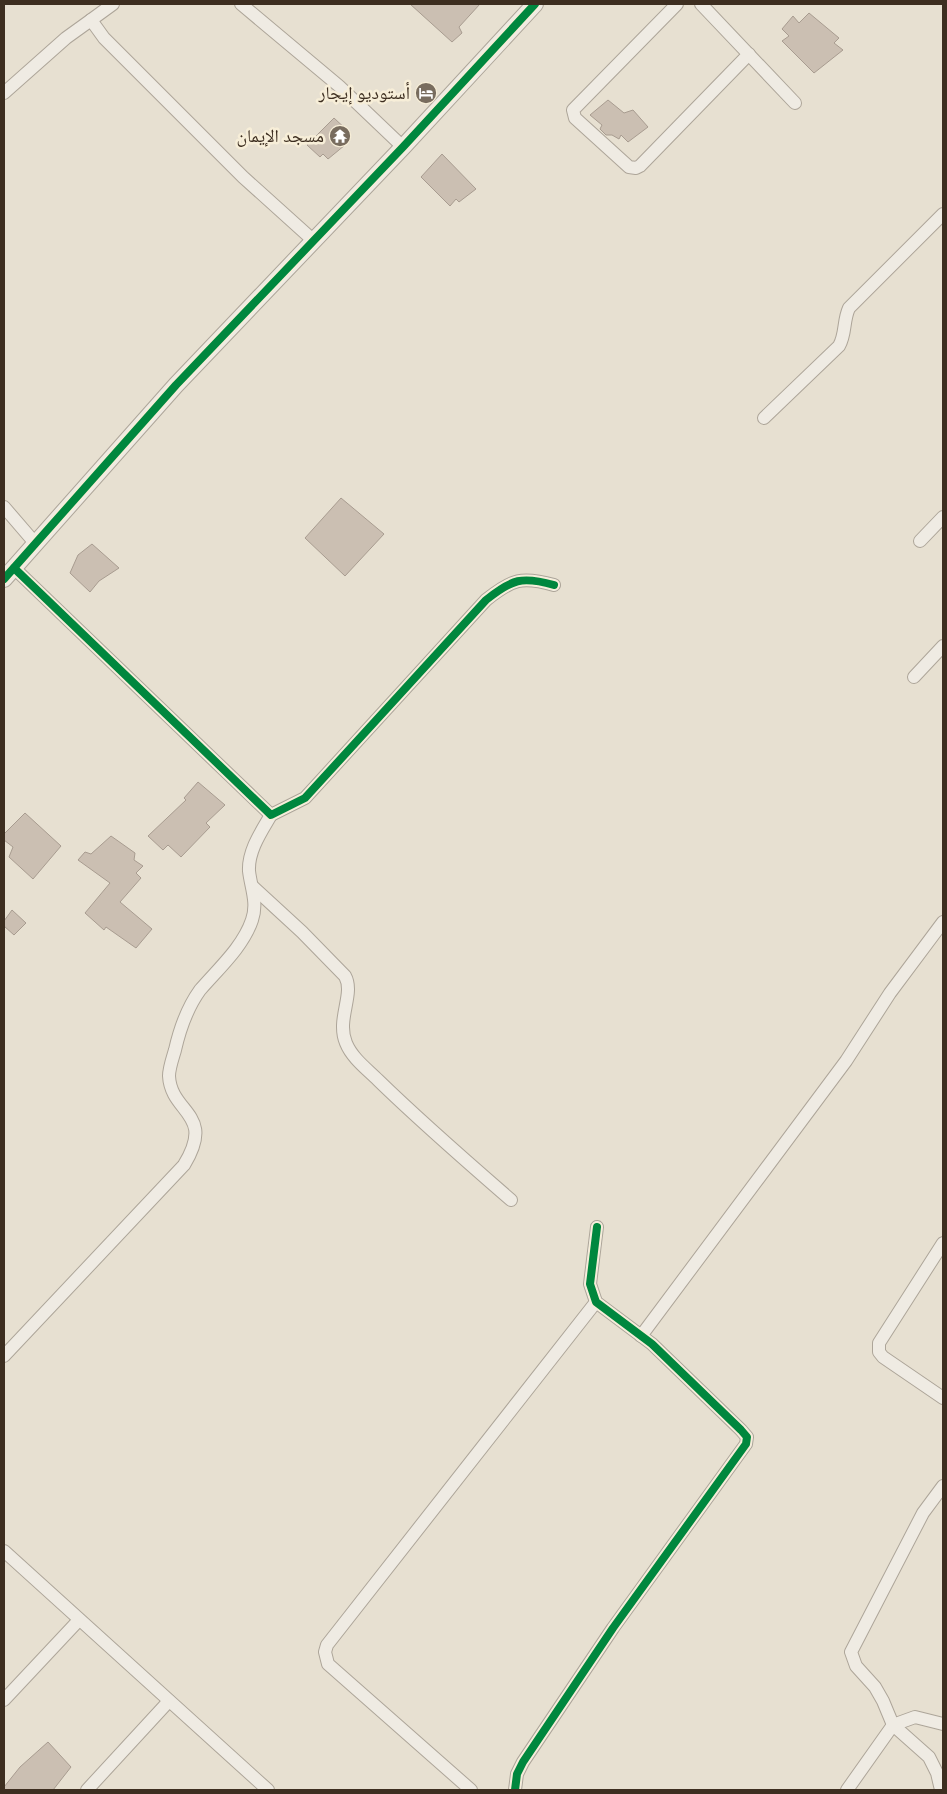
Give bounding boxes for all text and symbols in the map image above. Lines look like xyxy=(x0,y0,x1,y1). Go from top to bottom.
place label: أستوديو إيجار xyxy=(317,80,410,107)
hotel icon: أستوديو إيجار xyxy=(414,81,438,105)
place label: مسجد الإيمان xyxy=(237,123,324,150)
temple icon: مسجد الإيمان xyxy=(328,124,352,148)

